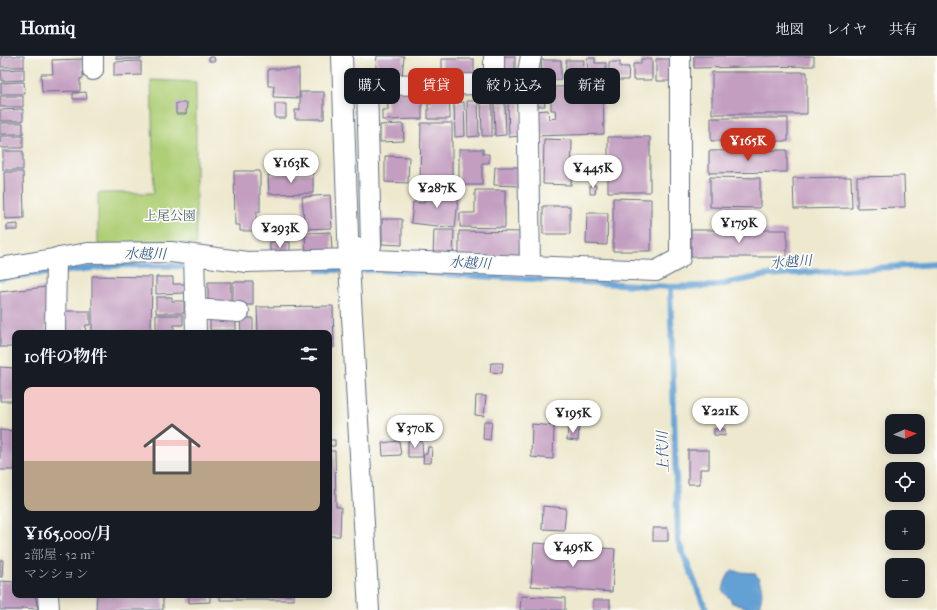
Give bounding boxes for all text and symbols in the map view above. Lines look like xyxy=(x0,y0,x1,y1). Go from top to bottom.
text: Homiq xyxy=(20,17,75,39)
text: 地図 xyxy=(776,21,804,38)
text: レイヤ xyxy=(826,21,867,38)
text: 共有 xyxy=(889,21,917,38)
chip: 購入 xyxy=(344,68,400,104)
chip: 賃貸 xyxy=(408,68,464,104)
chip: 絞り込み xyxy=(472,68,556,104)
chip: 新着 xyxy=(564,68,620,104)
pin: ¥165K xyxy=(720,128,776,162)
text: ¥165K xyxy=(730,133,766,148)
pin: ¥163K xyxy=(263,150,319,184)
text: ¥163K xyxy=(273,155,309,170)
pin: ¥445K xyxy=(565,155,621,189)
text: ¥445K xyxy=(573,160,613,175)
pin: ¥287K xyxy=(409,175,465,209)
text: ¥287K xyxy=(417,180,457,195)
park label: 上尾公園 xyxy=(144,208,196,223)
pin: ¥179K xyxy=(711,210,767,244)
pin: ¥293K xyxy=(252,215,308,249)
text: ¥179K xyxy=(720,215,758,230)
text: ¥293K xyxy=(261,220,299,235)
water label: 水越川 xyxy=(124,245,168,263)
water label: 水越川 xyxy=(769,252,815,272)
water label: 水越川 xyxy=(449,253,493,273)
icon: filters xyxy=(298,343,320,365)
text: 10件の物件 xyxy=(24,346,107,366)
pin: ¥221K xyxy=(692,398,748,432)
pin: ¥195K xyxy=(545,400,601,434)
text: ¥221K xyxy=(701,403,739,418)
text: ¥195K xyxy=(555,405,591,420)
icon: home xyxy=(136,413,208,485)
north arrow xyxy=(885,414,925,454)
map controls xyxy=(885,414,925,598)
pin: ¥370K xyxy=(387,415,443,449)
text: ¥370K xyxy=(396,420,434,435)
water label: 上代川 xyxy=(654,429,672,473)
button: locate xyxy=(885,462,925,502)
button: + xyxy=(885,510,925,550)
text: ¥165,000/月 xyxy=(24,523,113,543)
pin: ¥495K xyxy=(545,534,601,568)
text: ¥495K xyxy=(553,539,593,554)
text: 2部屋 · 52 m² xyxy=(24,547,94,562)
button: − xyxy=(885,558,925,598)
text: マンション xyxy=(24,566,88,581)

